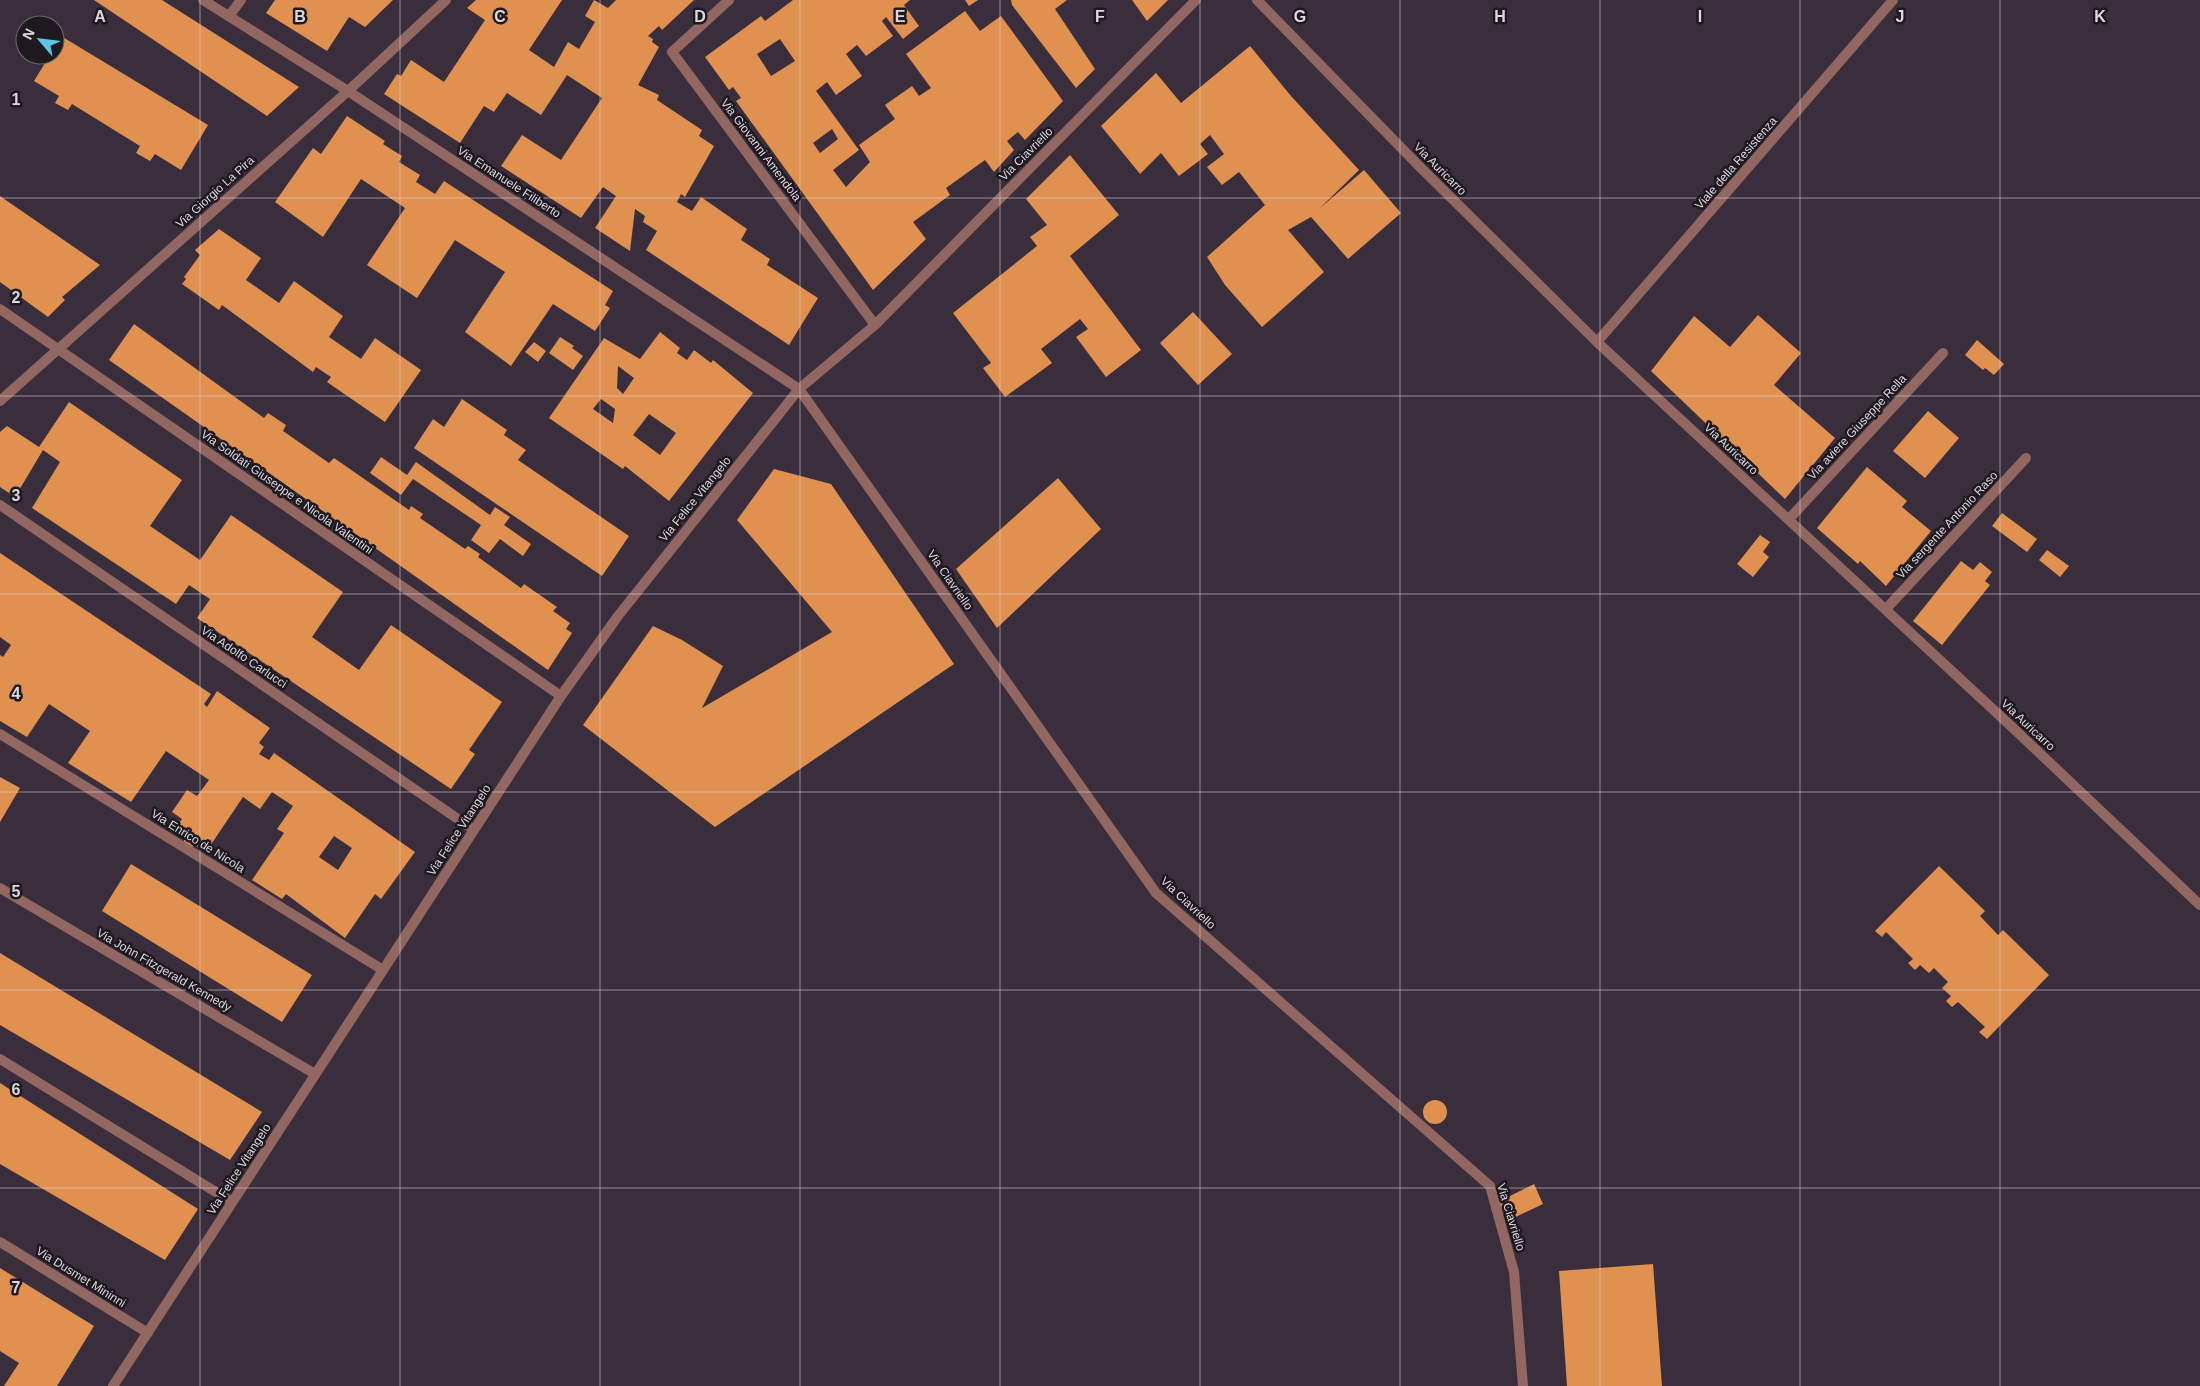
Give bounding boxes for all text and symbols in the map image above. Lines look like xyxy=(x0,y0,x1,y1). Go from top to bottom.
text: A xyxy=(94,8,106,25)
text: B xyxy=(294,8,306,25)
text: C xyxy=(494,8,506,25)
text: D xyxy=(694,8,706,25)
text: E xyxy=(895,8,906,25)
text: F xyxy=(1095,8,1105,25)
text: G xyxy=(1294,8,1306,25)
text: H xyxy=(1494,8,1506,25)
text: I xyxy=(1698,8,1702,25)
text: J xyxy=(1896,8,1904,25)
text: K xyxy=(2094,8,2106,25)
north arrow xyxy=(15,15,65,65)
text: N xyxy=(19,26,38,42)
text: 1 xyxy=(12,91,21,108)
street label: Via Giovanni Amendola xyxy=(718,96,804,204)
street label: Viale della Resistenza xyxy=(1692,114,1780,212)
street label: Via Ciavriello xyxy=(996,124,1056,184)
street label: Via Auricarro xyxy=(1411,140,1469,198)
street label: Via Emanuele Filiberto xyxy=(455,143,564,221)
street label: Via Giorgio La Pira xyxy=(173,153,257,231)
text: 2 xyxy=(12,289,21,306)
street label: Via aviere Giuseppe Rella xyxy=(1805,371,1910,482)
street label: Via Auricarro xyxy=(1701,421,1761,478)
street label: Via Soldati Giuseppe e Nicola Valentini xyxy=(198,427,376,557)
street label: Via Felice Vitangelo xyxy=(656,453,734,544)
street label: Via sergente Antonio Raso xyxy=(1893,468,2001,582)
text: 3 xyxy=(12,487,21,504)
street label: Via Ciavriello xyxy=(924,547,976,613)
street label: Via Adolfo Carlucci xyxy=(198,623,290,691)
text: 4 xyxy=(12,685,21,702)
street label: Via Auricarro xyxy=(1998,697,2058,754)
street label: Via Felice Vitangelo xyxy=(424,782,494,878)
street label: Via Enrico de Nicola xyxy=(149,806,248,876)
street label: Via Ciavriello xyxy=(1158,874,1219,932)
text: 5 xyxy=(12,883,21,900)
street label: Via John Fitzgerald Kennedy xyxy=(94,926,234,1014)
text: 6 xyxy=(12,1081,21,1098)
street label: Via Felice Vitangelo xyxy=(204,1121,274,1217)
street label: Via Ciavriello xyxy=(1494,1182,1528,1253)
street label: Via Dusmet Mininni xyxy=(34,1244,128,1310)
text: 7 xyxy=(12,1279,21,1296)

